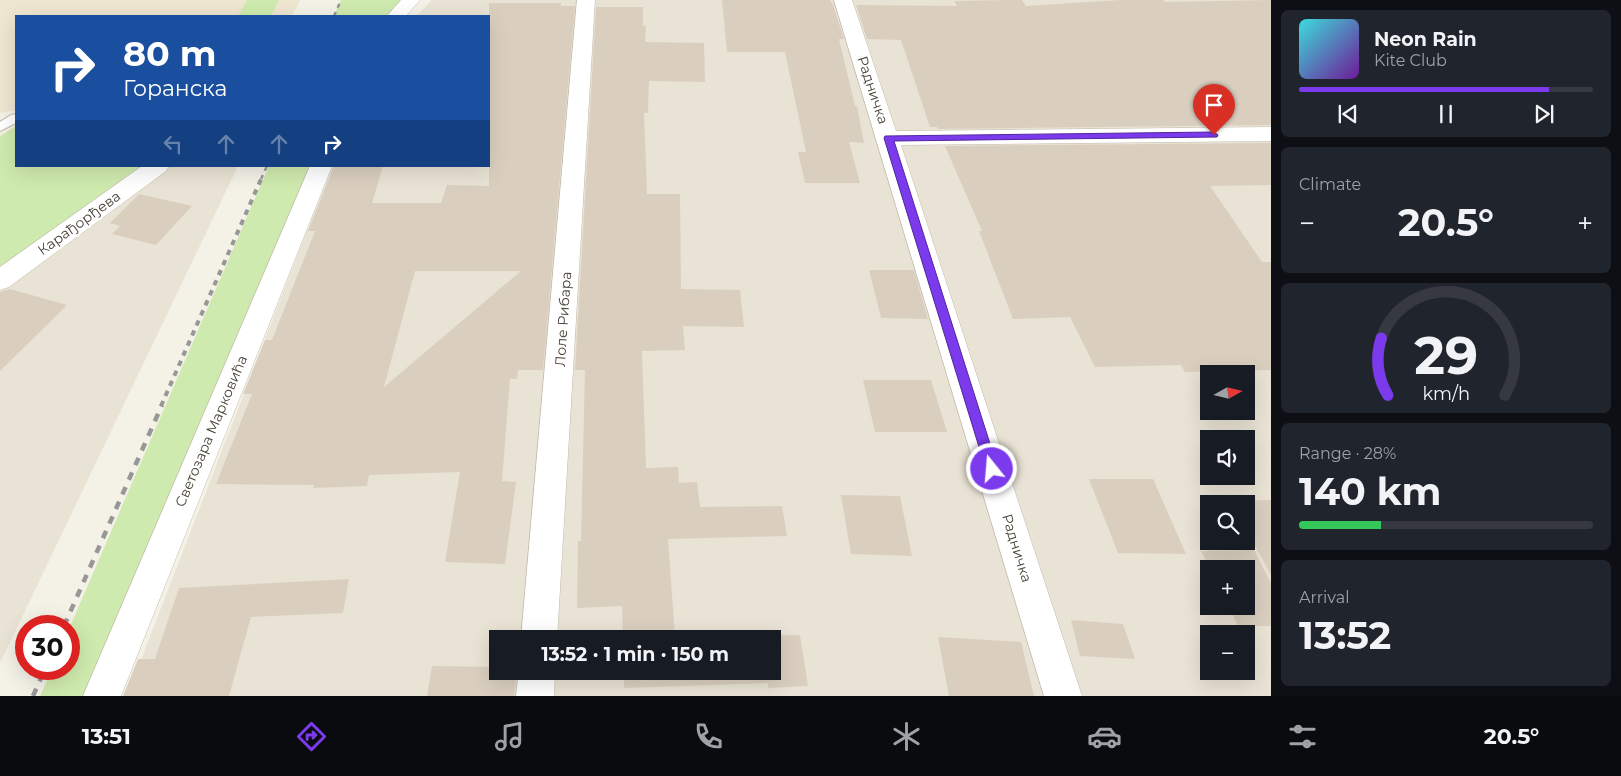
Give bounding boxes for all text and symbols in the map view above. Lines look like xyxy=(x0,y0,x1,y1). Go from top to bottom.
text: Neon Rain xyxy=(1374,28,1477,51)
text: 80 m xyxy=(123,32,217,75)
icon: right xyxy=(40,35,105,100)
text: Kite Club xyxy=(1374,51,1447,70)
street label: Радничка xyxy=(854,54,892,126)
text: Горанска xyxy=(123,75,227,102)
pin xyxy=(1193,84,1235,135)
icon: arrive xyxy=(1200,91,1228,119)
icon: previous xyxy=(1334,100,1362,128)
icon: pause xyxy=(1432,100,1460,128)
icon: next xyxy=(1530,100,1558,128)
icon: left xyxy=(159,130,187,158)
icon: ahead xyxy=(212,130,240,158)
icon: ahead xyxy=(265,130,293,158)
icon: right xyxy=(318,130,346,158)
text: Climate xyxy=(1299,175,1361,194)
street label: Карађорђева xyxy=(34,187,124,259)
text: 20.5° xyxy=(1398,199,1494,246)
text: − xyxy=(1299,206,1315,240)
text: + xyxy=(1577,206,1593,240)
street label: Лоле Рибара xyxy=(551,271,575,367)
text: 29 xyxy=(1414,324,1478,387)
street label: Светозара Марковића xyxy=(171,353,251,509)
north arrow xyxy=(1200,365,1255,420)
map controls xyxy=(1200,365,1255,680)
text: km/h xyxy=(1422,383,1470,404)
button: sound xyxy=(1200,430,1255,485)
position arrow xyxy=(965,442,1017,494)
text: Range · 28% xyxy=(1299,444,1396,463)
text: 140 km xyxy=(1299,468,1441,515)
button: search xyxy=(1200,495,1255,550)
street label: Радничка xyxy=(998,512,1036,584)
button: + xyxy=(1200,560,1255,615)
text: Arrival xyxy=(1299,588,1349,607)
text: 13:52 xyxy=(1299,612,1391,659)
speed limit sign: 30 xyxy=(15,615,80,680)
button: − xyxy=(1200,625,1255,680)
text: 13:52 · 1 min · 150 m xyxy=(541,643,729,666)
icon: directions xyxy=(294,719,329,754)
icon: music xyxy=(492,719,527,754)
icon: phone xyxy=(691,719,726,754)
icon: climate xyxy=(889,719,924,754)
icon: car xyxy=(1087,719,1122,754)
icon: filters xyxy=(1285,719,1320,754)
text: 13:51 xyxy=(82,723,131,750)
text: 20.5° xyxy=(1484,723,1539,750)

